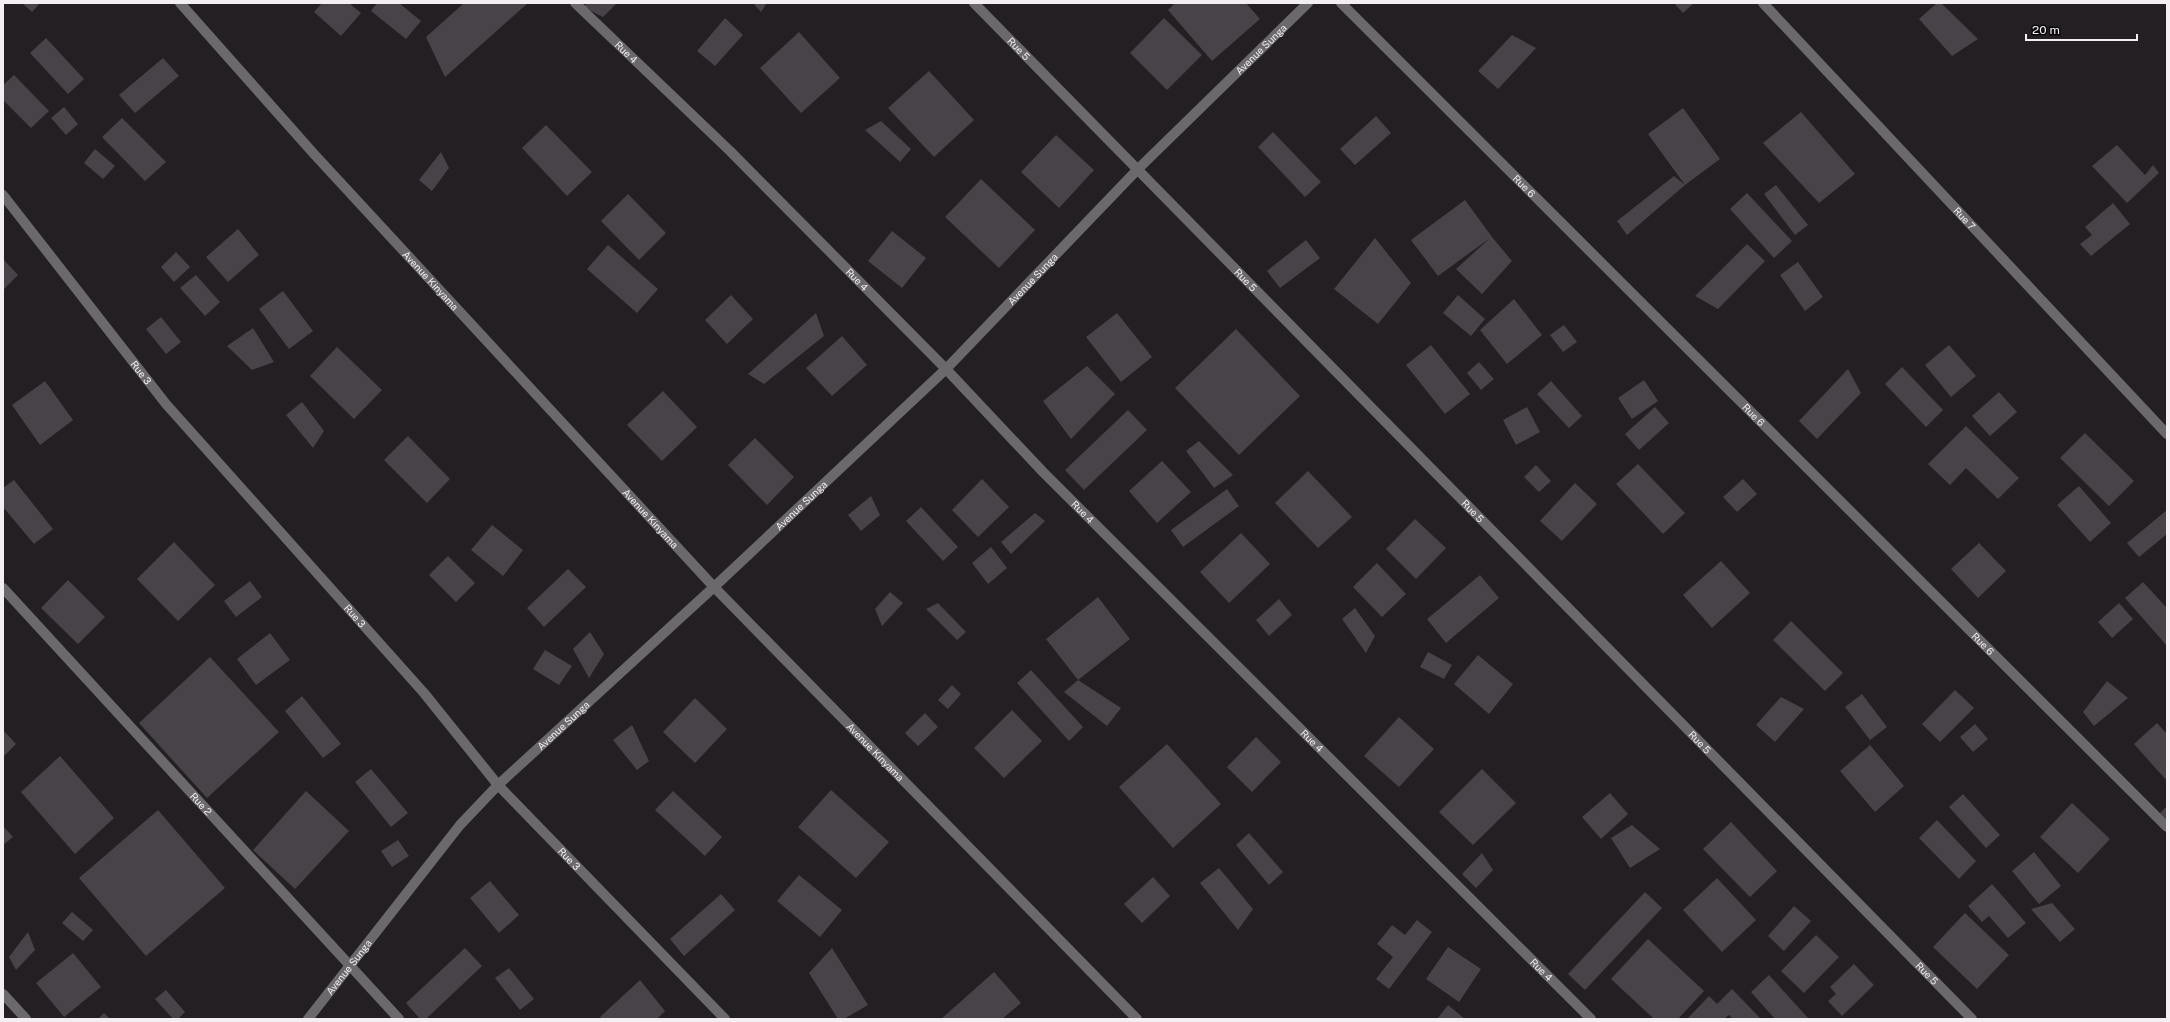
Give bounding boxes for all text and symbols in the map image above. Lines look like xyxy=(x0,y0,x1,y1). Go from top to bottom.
scale bar xyxy=(2026,16,2137,42)
street label: Avenue Sunga xyxy=(1233,21,1289,77)
text: 20 m xyxy=(2032,23,2060,37)
street label: Rue 5 xyxy=(1005,35,1033,62)
street label: Rue 4 xyxy=(612,38,640,66)
street label: Rue 6 xyxy=(1511,172,1538,200)
street label: Rue 7 xyxy=(1951,204,1978,232)
street label: Avenue Kinyama xyxy=(400,248,461,313)
street label: Avenue Sunga xyxy=(1005,251,1060,307)
street label: Rue 4 xyxy=(843,266,871,293)
street label: Rue 5 xyxy=(1232,266,1260,294)
street label: Rue 3 xyxy=(128,358,154,387)
street label: Rue 6 xyxy=(1740,401,1767,428)
street label: Avenue Sunga xyxy=(773,478,829,532)
street label: Avenue Kinyama xyxy=(620,486,681,551)
street label: Rue 5 xyxy=(1459,497,1487,525)
street label: Rue 4 xyxy=(1069,498,1097,526)
street label: Rue 3 xyxy=(342,602,369,630)
street label: Rue 6 xyxy=(1969,630,1997,657)
street label: Avenue Sunga xyxy=(534,698,592,752)
street label: Avenue Kinyama xyxy=(844,720,906,783)
street label: Rue 4 xyxy=(1298,727,1326,754)
street label: Rue 5 xyxy=(1686,728,1714,756)
street label: Rue 2 xyxy=(188,790,215,818)
street label: Rue 3 xyxy=(556,845,583,872)
street label: Avenue Sunga xyxy=(323,937,374,997)
street label: Rue 4 xyxy=(1528,956,1555,983)
street label: Rue 5 xyxy=(1913,959,1941,987)

